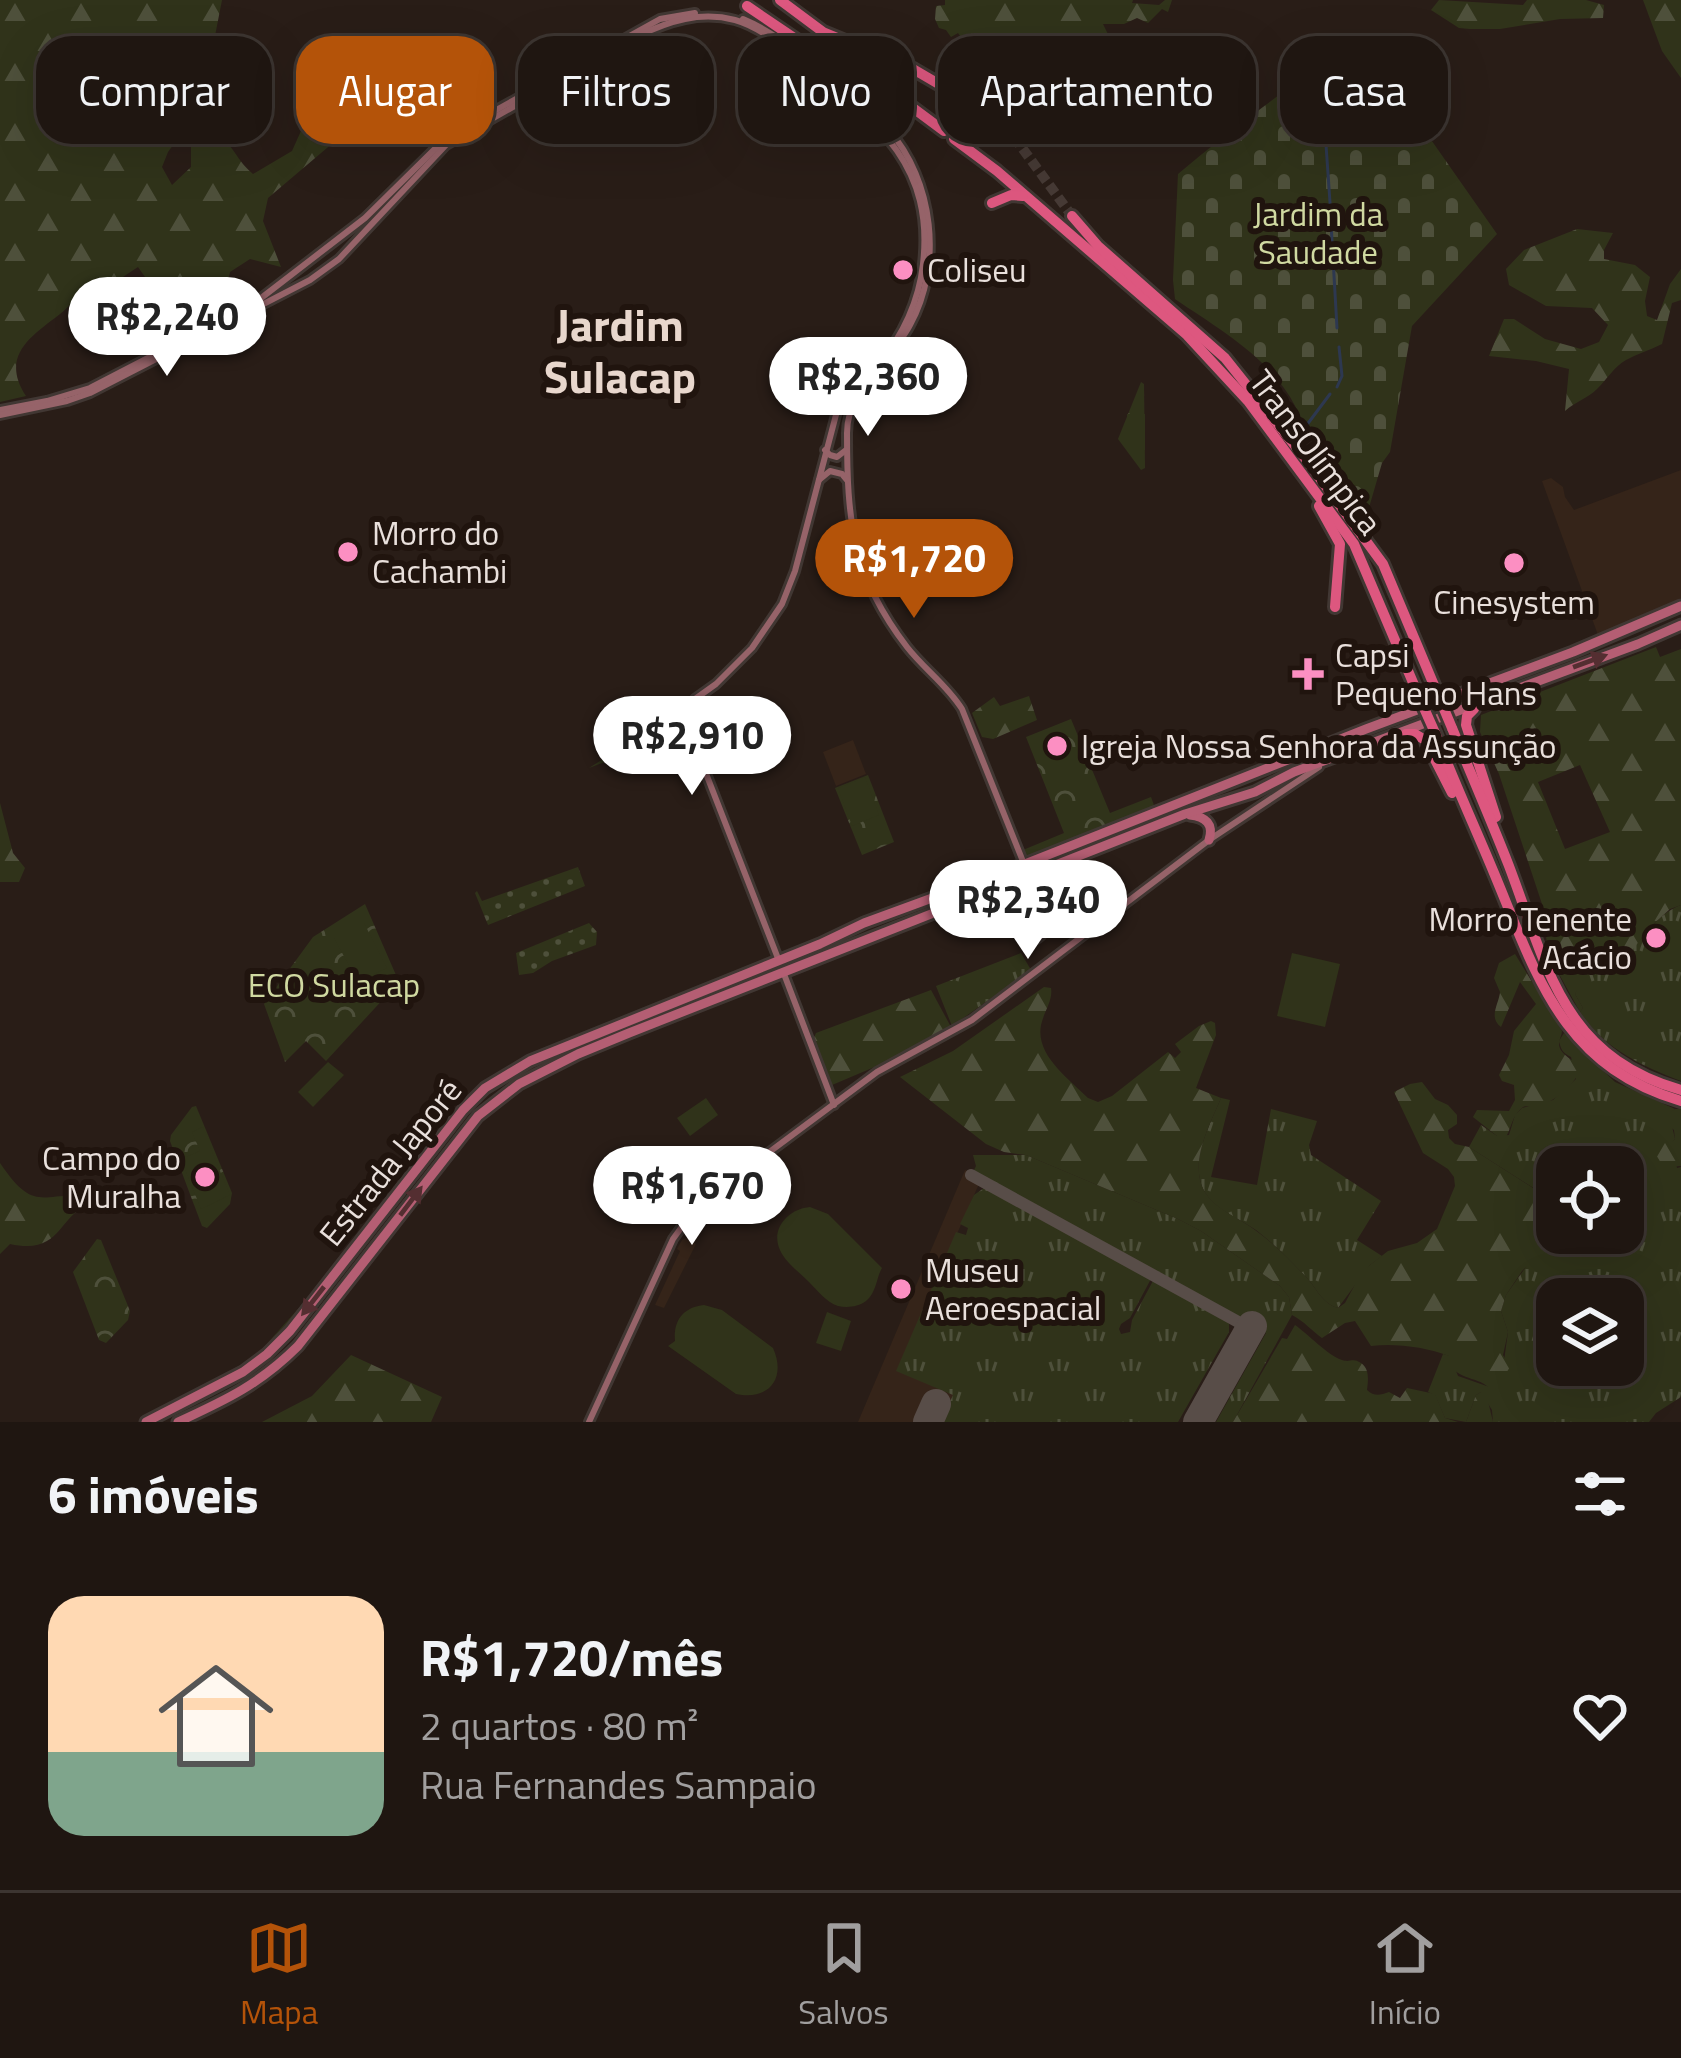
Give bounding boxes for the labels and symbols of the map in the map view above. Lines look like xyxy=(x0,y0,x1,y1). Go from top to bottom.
park label: Jardim da Saudade xyxy=(1253,189,1383,277)
place label: Coliseu xyxy=(927,245,1026,295)
marker: Coliseu xyxy=(890,257,916,283)
pin: R$2,240 xyxy=(56,277,278,379)
district label: Jardim Sulacap xyxy=(544,290,696,410)
pin: R$2,360 xyxy=(757,337,979,439)
street label: TransOlímpica xyxy=(1237,359,1395,545)
place label: Morro do Cachambi xyxy=(372,508,507,596)
pin: R$1,720 xyxy=(803,519,1025,621)
marker: Morro do Cachambi xyxy=(335,539,361,565)
marker: Cinesystem xyxy=(1501,550,1527,576)
place label: Cinesystem xyxy=(1433,577,1595,627)
place label: Capsi Pequeno Hans xyxy=(1335,630,1537,718)
one-way arrow xyxy=(1572,651,1608,669)
marker: Capsi Pequeno Hans xyxy=(1292,658,1324,690)
pin: R$2,910 xyxy=(581,696,803,798)
place label: Igreja Nossa Senhora da Assunção xyxy=(1081,721,1556,771)
marker: Igreja Nossa Senhora da Assunção xyxy=(1044,733,1070,759)
pin: R$2,340 xyxy=(917,860,1139,962)
place label: Morro Tenente Acácio xyxy=(1429,894,1632,982)
marker: Morro Tenente Acácio xyxy=(1643,925,1669,951)
park label: ECO Sulacap xyxy=(248,960,420,1010)
street label: Estrada Japoré xyxy=(307,1067,473,1257)
place label: Campo do Muralha xyxy=(42,1133,181,1221)
pin: R$1,670 xyxy=(581,1146,803,1248)
marker: Campo do Muralha xyxy=(192,1164,218,1190)
one-way arrow xyxy=(398,1186,423,1217)
place label: Museu Aeroespacial xyxy=(925,1245,1101,1333)
marker: Museu Aeroespacial xyxy=(888,1276,914,1302)
one-way arrow xyxy=(301,1286,326,1317)

